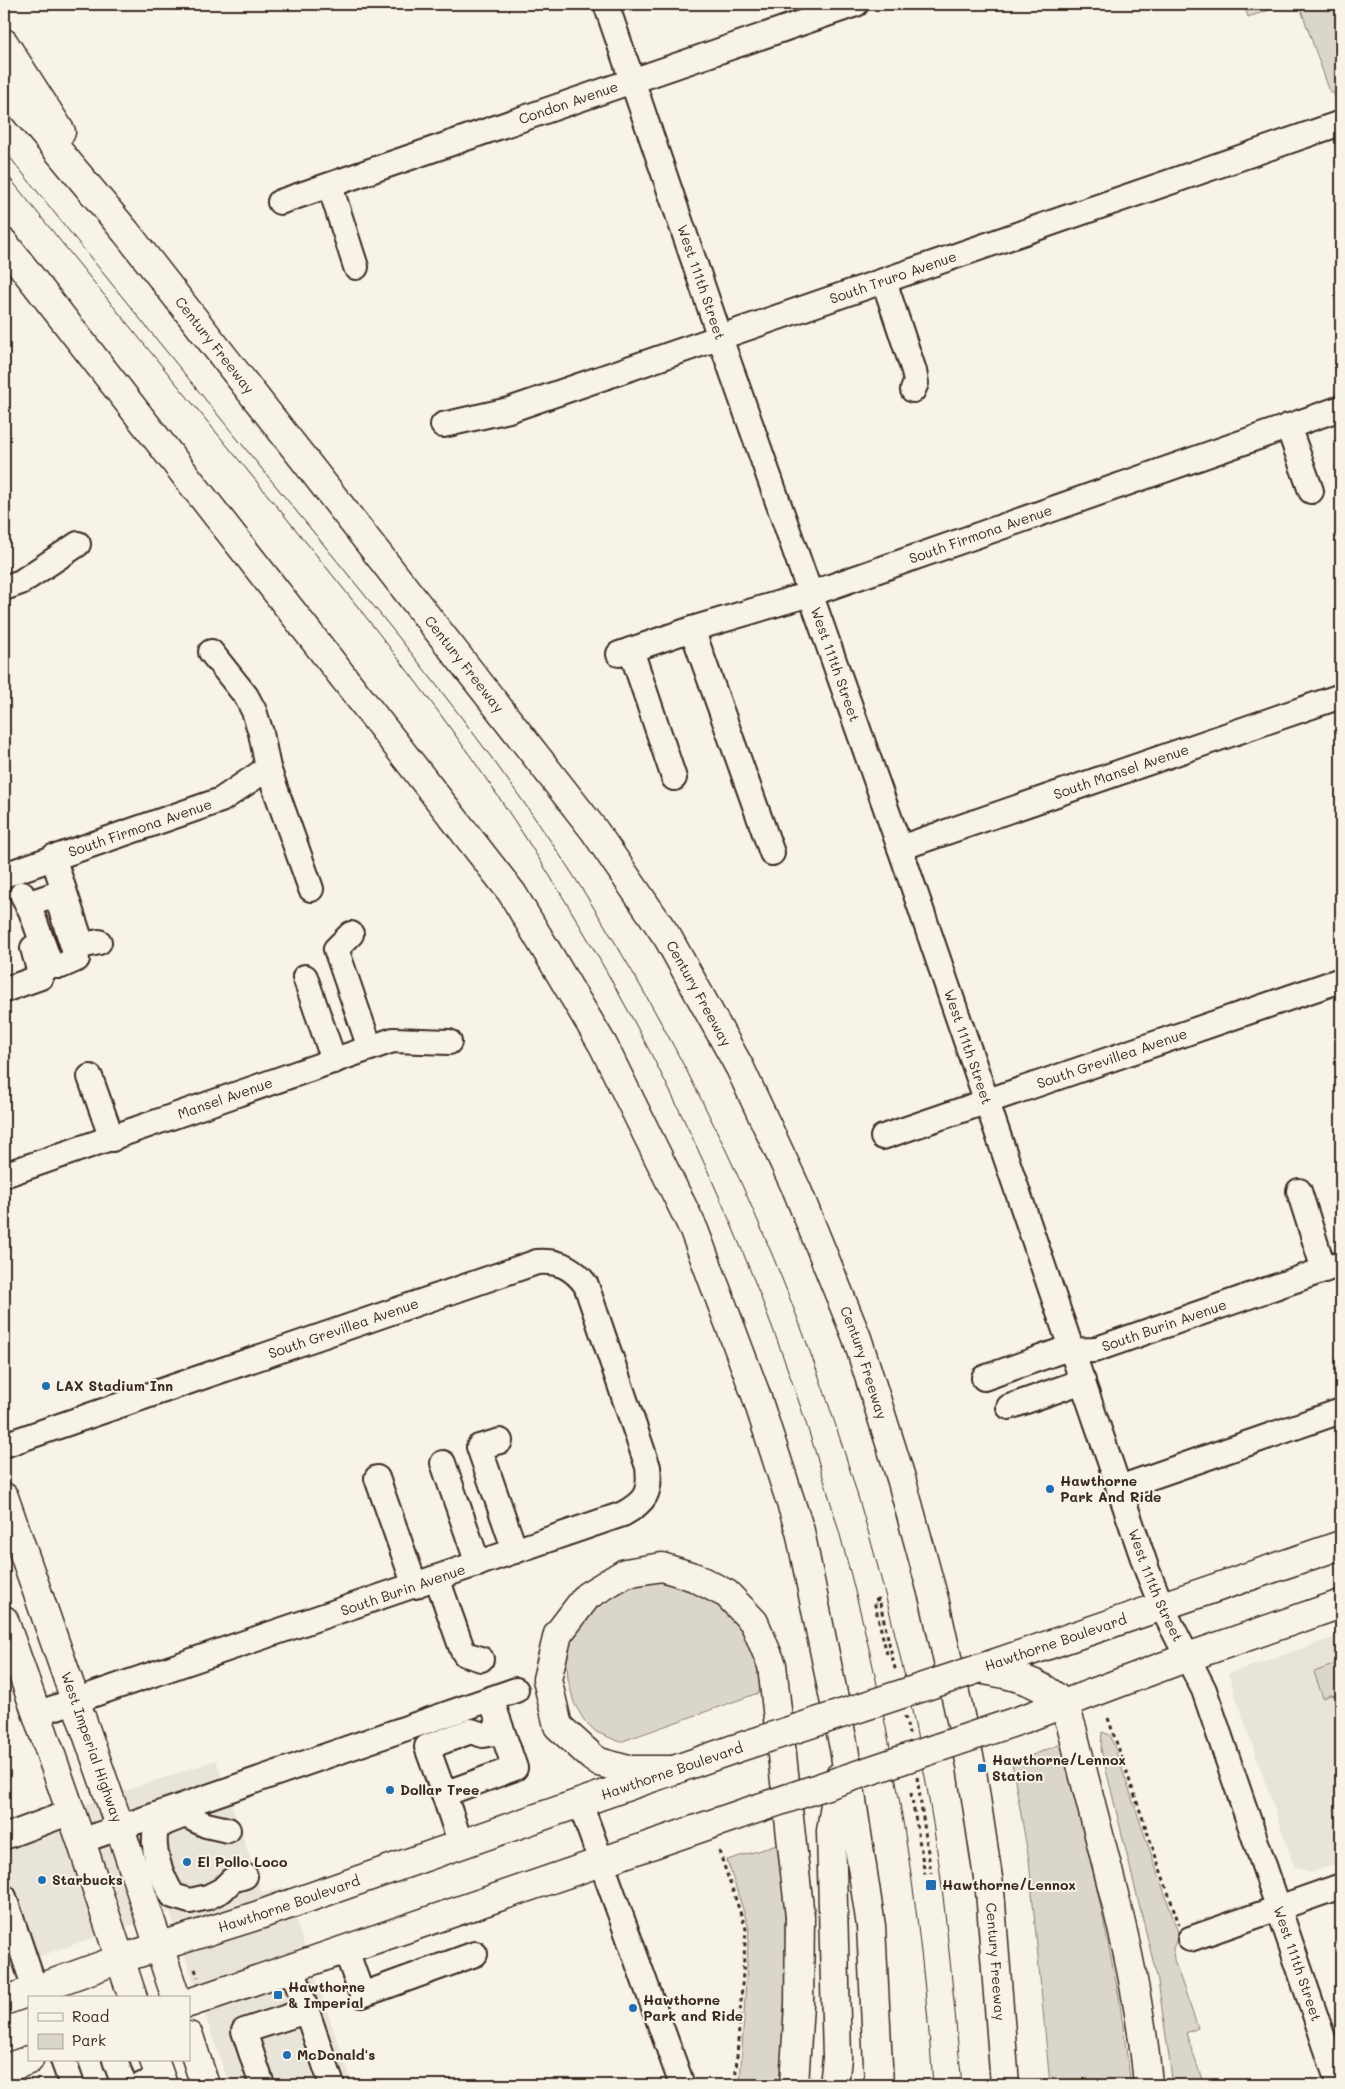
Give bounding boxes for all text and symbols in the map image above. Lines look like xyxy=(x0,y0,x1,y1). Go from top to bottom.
street label: Condon Avenue xyxy=(516,76,621,128)
street label: West 111th Street xyxy=(673,222,730,342)
street label: South Truro Avenue xyxy=(827,246,959,308)
street label: Century Freeway xyxy=(171,292,259,397)
street label: South Firmona Avenue xyxy=(906,500,1055,568)
street label: West 111th Street xyxy=(807,604,865,724)
street label: Century Freeway xyxy=(421,611,509,716)
street label: South Mansel Avenue xyxy=(1051,739,1191,803)
street label: South Firmona Avenue xyxy=(66,794,214,861)
street label: Century Freeway xyxy=(662,937,736,1050)
street label: West 111th Street xyxy=(940,987,997,1107)
street label: South Grevillea Avenue xyxy=(1034,1024,1189,1093)
street label: Mansel Avenue xyxy=(175,1072,275,1123)
street label: South Grevillea Avenue xyxy=(266,1293,421,1363)
street label: South Burin Avenue xyxy=(1099,1295,1229,1356)
street label: Century Freeway xyxy=(836,1303,892,1421)
place label: LAX Stadium Inn xyxy=(56,1376,173,1395)
marker: LAX Stadium Inn xyxy=(40,1380,52,1392)
place label: Hawthorne Park And Ride xyxy=(1060,1471,1161,1506)
marker: Hawthorne Park And Ride xyxy=(1044,1483,1056,1495)
street label: West 111th Street xyxy=(1125,1526,1188,1644)
street label: South Burin Avenue xyxy=(338,1559,468,1620)
street label: Hawthorne Boulevard xyxy=(982,1609,1129,1675)
street label: West Imperial Highway xyxy=(57,1669,127,1825)
street label: Hawthorne Boulevard xyxy=(598,1737,745,1804)
place label: Hawthorne/Lennox Station xyxy=(992,1750,1126,1785)
marker: Hawthorne/Lennox Station xyxy=(976,1762,988,1774)
place label: Dollar Tree xyxy=(400,1780,479,1799)
marker: Dollar Tree xyxy=(384,1784,396,1796)
place label: El Pollo Loco xyxy=(197,1852,288,1871)
marker: El Pollo Loco xyxy=(181,1856,193,1868)
place label: Starbucks xyxy=(52,1870,123,1889)
street label: Hawthorne Boulevard xyxy=(215,1870,362,1936)
marker: Starbucks xyxy=(36,1874,48,1886)
place label: Hawthorne/Lennox xyxy=(942,1875,1076,1894)
marker: Hawthorne/Lennox xyxy=(924,1878,938,1892)
street label: Century Freeway xyxy=(982,1902,1010,2021)
street label: West 111th Street xyxy=(1270,1903,1326,2024)
place label: Hawthorne & Imperial xyxy=(288,1977,365,2012)
marker: Hawthorne & Imperial xyxy=(272,1989,284,2001)
place label: Hawthorne Park and Ride xyxy=(643,1990,743,2025)
legend xyxy=(28,1996,190,2062)
marker: Hawthorne Park and Ride xyxy=(627,2002,639,2014)
text: Road xyxy=(72,2006,109,2026)
text: Park xyxy=(72,2030,106,2050)
place label: McDonald's xyxy=(297,2045,375,2064)
marker: McDonald's xyxy=(281,2049,293,2061)

